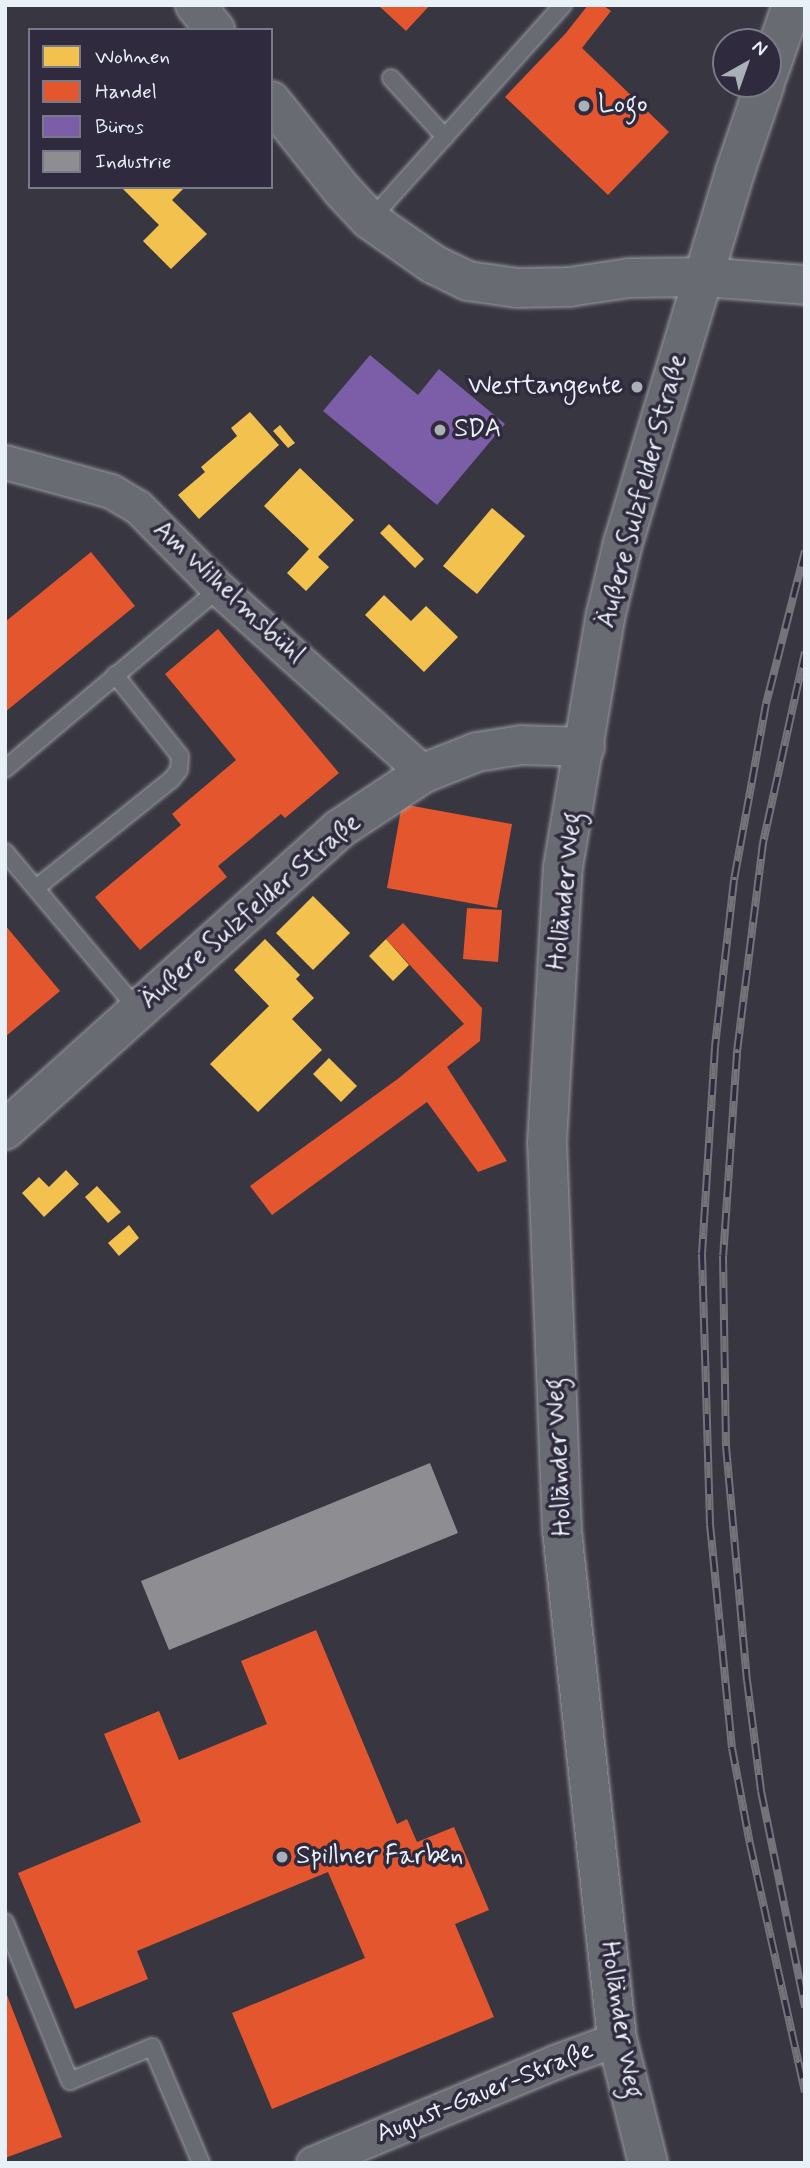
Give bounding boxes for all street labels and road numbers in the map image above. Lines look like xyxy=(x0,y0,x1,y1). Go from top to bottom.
street label: Äußere Sulzfelder Straße xyxy=(592,351,694,631)
street label: Am Wilhelmsbühl xyxy=(148,517,308,669)
street label: Äußere Sulzfelder Straße xyxy=(135,808,367,1016)
street label: Holländer Weg xyxy=(542,810,590,972)
street label: Holländer Weg xyxy=(540,1377,580,1537)
street label: Holländer Weg xyxy=(592,1939,648,2101)
street label: August-Gauer-Straße xyxy=(372,2035,598,2151)

